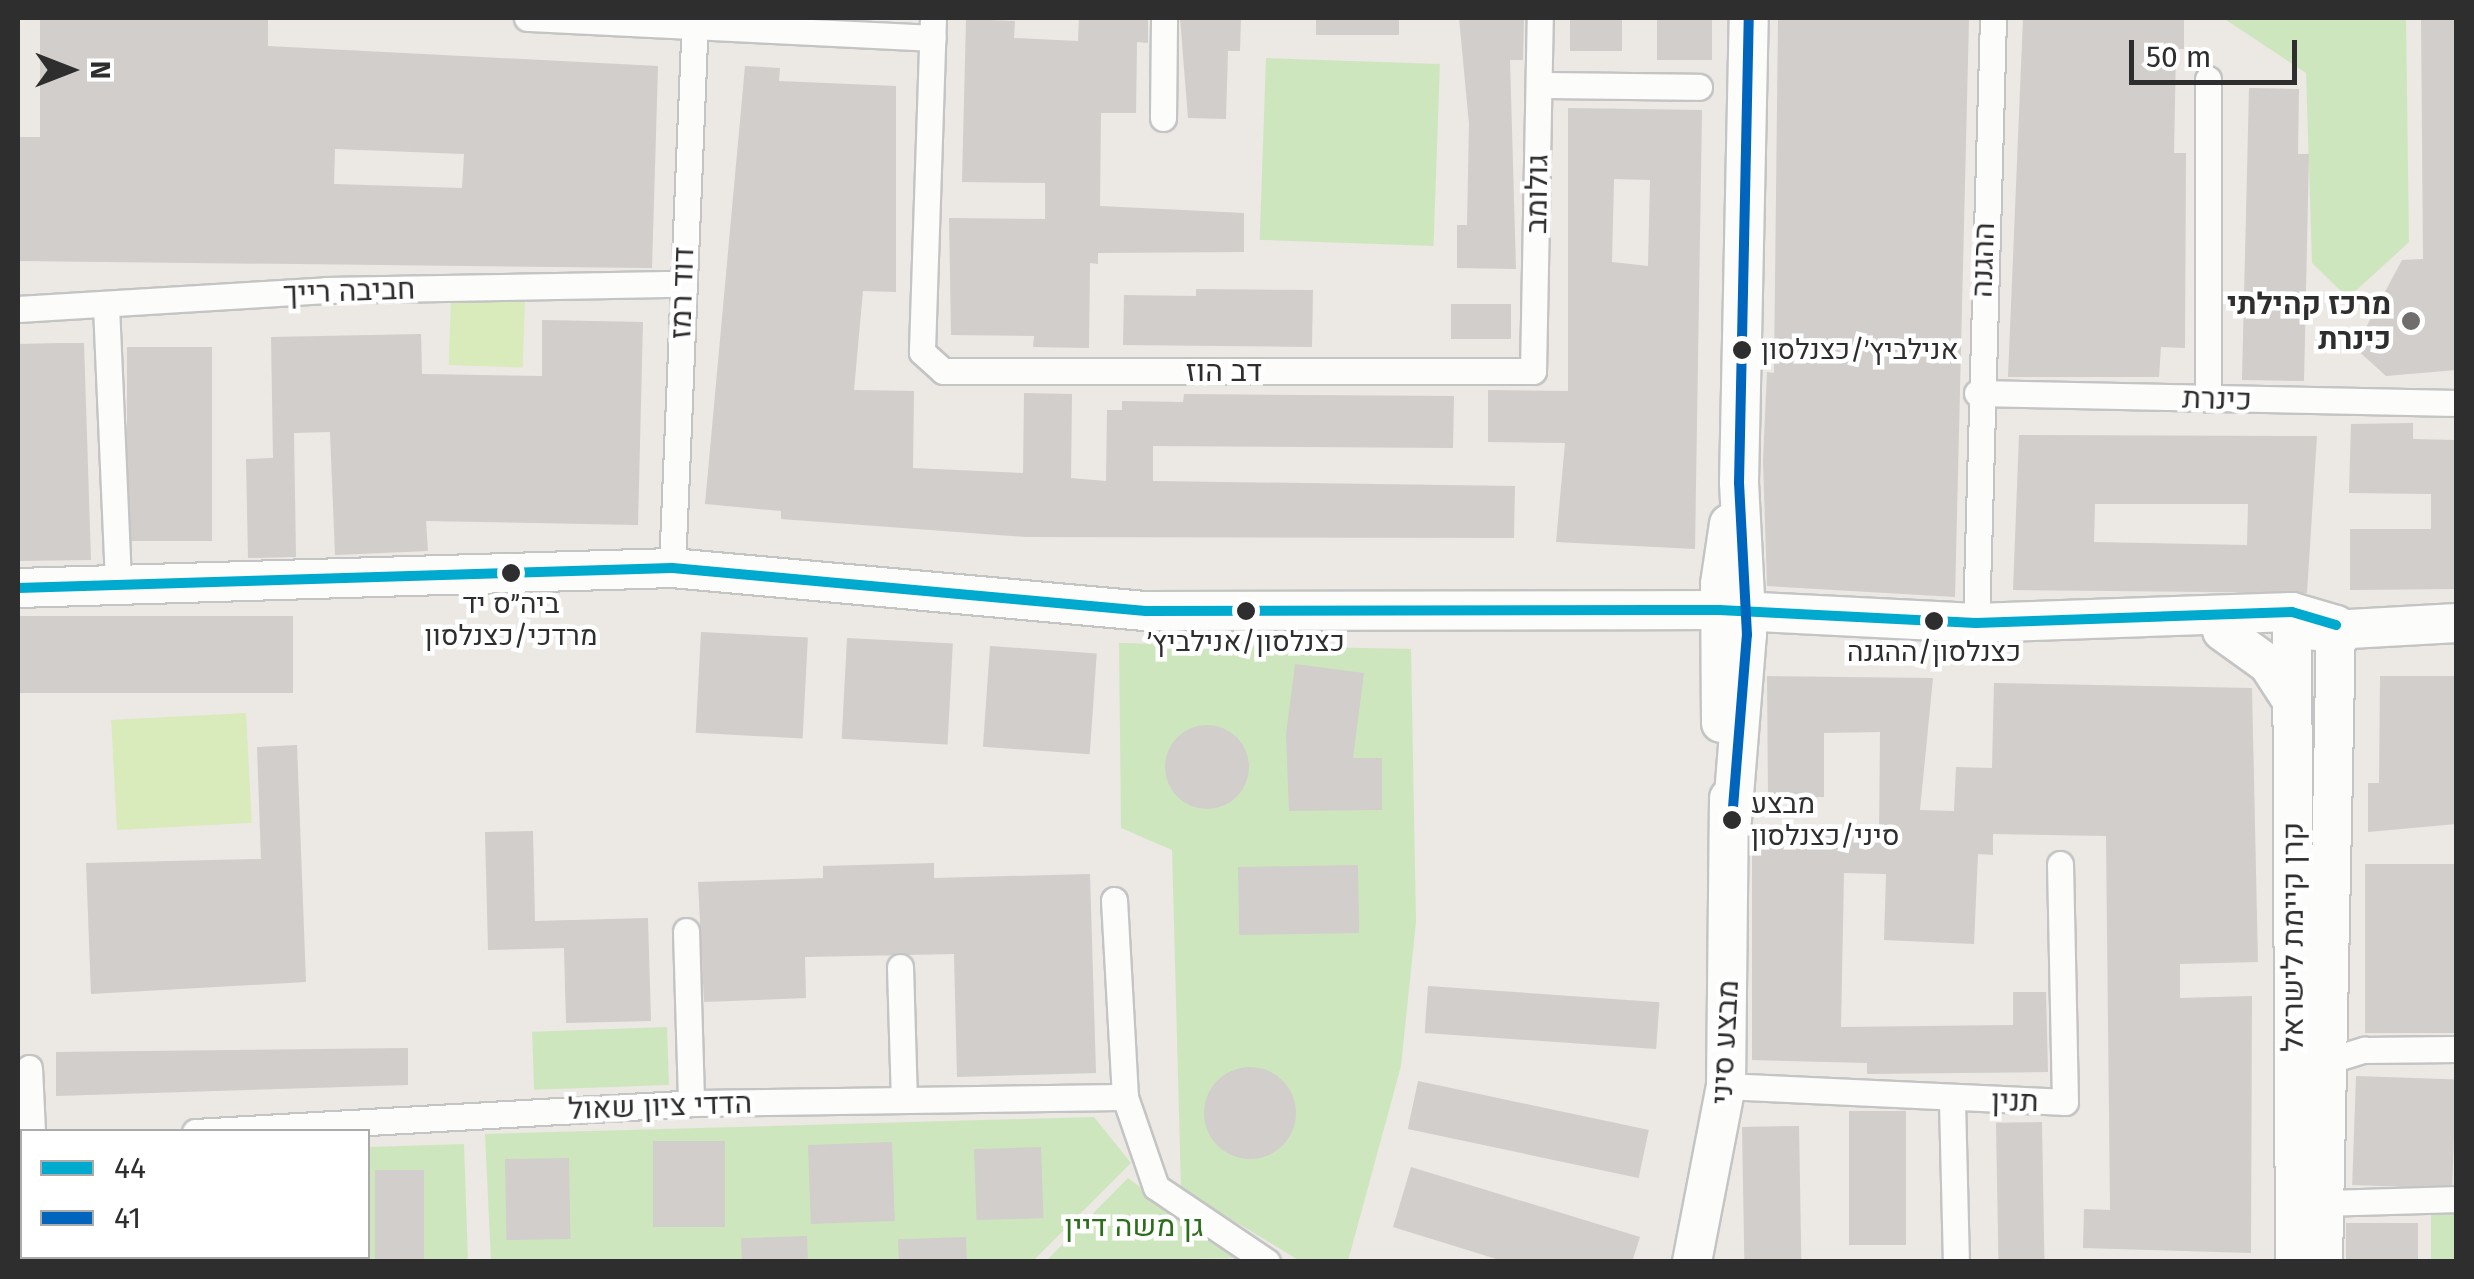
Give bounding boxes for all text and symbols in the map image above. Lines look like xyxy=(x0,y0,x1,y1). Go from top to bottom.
north arrow xyxy=(20,20,120,120)
scale bar xyxy=(2134,20,2302,82)
text: 50 m xyxy=(2146,39,2211,75)
text: N xyxy=(84,61,117,79)
street label: גולומב xyxy=(1518,154,1556,234)
street label: ההגנה xyxy=(1964,222,2002,298)
street label: דוד רמז xyxy=(662,246,702,340)
street label: חביבה רייך xyxy=(282,271,416,311)
place label: מרכז קהילתי כינרת xyxy=(2227,286,2391,356)
marker: מרכז קהילתי כינרת xyxy=(2400,310,2422,332)
place label: אנילביץ׳/כצנלסון xyxy=(1761,333,1958,367)
marker: אנילביץ׳/כצנלסון xyxy=(1732,340,1752,360)
street label: דב הוז xyxy=(1186,353,1262,389)
street label: כינרת xyxy=(2182,380,2252,418)
marker: ביה״ס יד מרדכי/כצנלסון xyxy=(501,563,521,583)
place label: ביה״ס יד מרדכי/כצנלסון xyxy=(424,587,598,653)
marker: כצנלסון/אנילביץ׳ xyxy=(1236,601,1256,621)
marker: כצנלסון/ההגנה xyxy=(1924,611,1944,631)
place label: כצנלסון/אנילביץ׳ xyxy=(1147,625,1345,659)
place label: כצנלסון/ההגנה xyxy=(1847,635,2021,669)
place label: מבצע סיני/כצנלסון xyxy=(1751,787,1899,853)
marker: מבצע סיני/כצנלסון xyxy=(1722,810,1742,830)
street label: קרן קיימת לישראל xyxy=(2275,822,2311,1052)
street label: מבצע סיני xyxy=(1704,979,1746,1105)
street label: תנין xyxy=(1991,1083,2039,1119)
street label: הדדי ציון שאול xyxy=(567,1085,753,1127)
legend xyxy=(20,1129,370,1259)
text: 44 xyxy=(114,1150,146,1186)
text: 41 xyxy=(114,1200,141,1236)
park label: גן משה דיין xyxy=(1065,1208,1203,1244)

